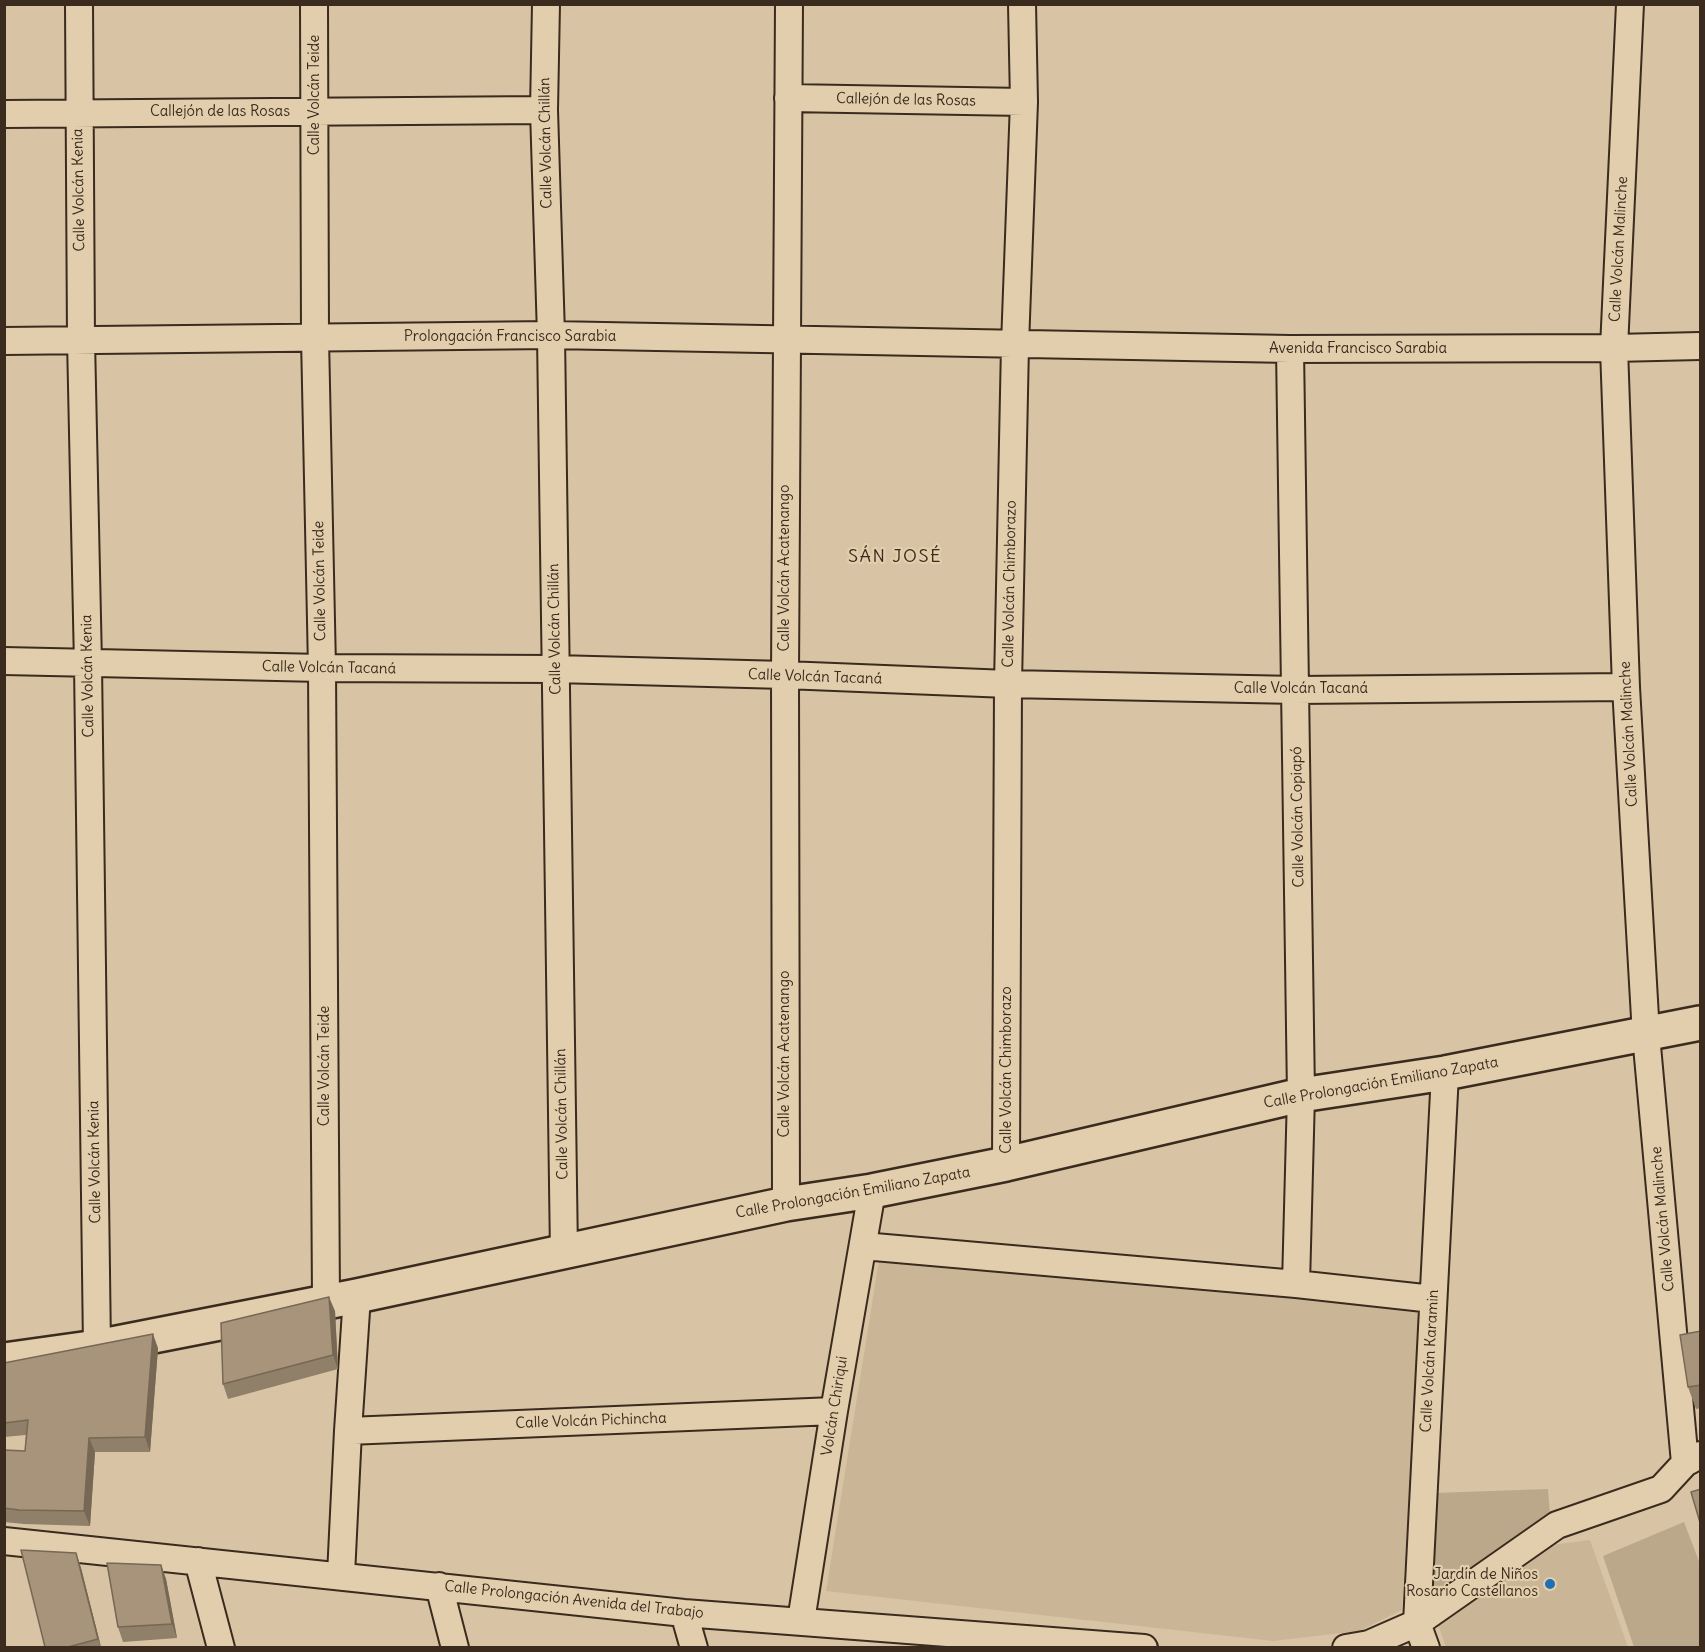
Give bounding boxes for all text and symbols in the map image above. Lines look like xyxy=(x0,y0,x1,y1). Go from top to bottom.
street label: Calle Volcán Teide xyxy=(306,35,324,155)
street label: Calle Volcán Chillán xyxy=(536,77,556,209)
street label: Callejón de las Rosas xyxy=(836,90,976,110)
street label: Callejón de las Rosas xyxy=(150,103,290,121)
street label: Calle Volcán Kenia xyxy=(69,128,89,252)
street label: Calle Volcán Malinche xyxy=(1606,176,1632,322)
street label: Prolongación Francisco Sarabia xyxy=(404,328,616,346)
street label: Avenida Francisco Sarabia xyxy=(1269,340,1447,358)
street label: Calle Volcán Acatenango xyxy=(776,484,794,652)
street label: Calle Volcán Chimborazo xyxy=(1000,500,1020,668)
street label: Calle Volcán Teide xyxy=(310,521,330,641)
district label: SÁN JOSÉ xyxy=(848,546,942,568)
street label: Calle Volcán Chillán xyxy=(545,563,565,695)
street label: Calle Volcán Kenia xyxy=(78,614,98,738)
street label: Calle Volcán Tacaná xyxy=(262,658,396,678)
street label: Calle Volcán Malinche xyxy=(1616,661,1642,807)
street label: Calle Volcán Tacaná xyxy=(748,666,882,688)
street label: Calle Volcán Tacaná xyxy=(1234,680,1368,698)
street label: Calle Volcán Copiapó xyxy=(1288,746,1308,888)
street label: Calle Volcán Acatenango xyxy=(776,970,794,1138)
street label: Calle Volcán Chimborazo xyxy=(998,986,1016,1154)
street label: Calle Volcán Teide xyxy=(316,1006,334,1126)
street label: Calle Volcán Chillán xyxy=(552,1048,572,1180)
street label: Calle Prolongación Emiliano Zapata xyxy=(1262,1053,1500,1113)
street label: Calle Volcán Kenia xyxy=(85,1100,105,1224)
street label: Calle Volcán Malinche xyxy=(1648,1145,1678,1293)
street label: Calle Prolongación Emiliano Zapata xyxy=(734,1163,972,1223)
street label: Calle Volcán Karamin xyxy=(1417,1289,1443,1433)
street label: Volcán Chiriqui xyxy=(818,1355,852,1457)
street label: Calle Volcán Pichincha xyxy=(515,1409,667,1433)
place label: Jardín de Niños Rosario Castellanos xyxy=(1406,1566,1538,1601)
street label: Calle Prolongación Avenida del Trabajo xyxy=(443,1577,705,1623)
marker: Jardín de Niños Rosario Castellanos xyxy=(1543,1577,1557,1591)

